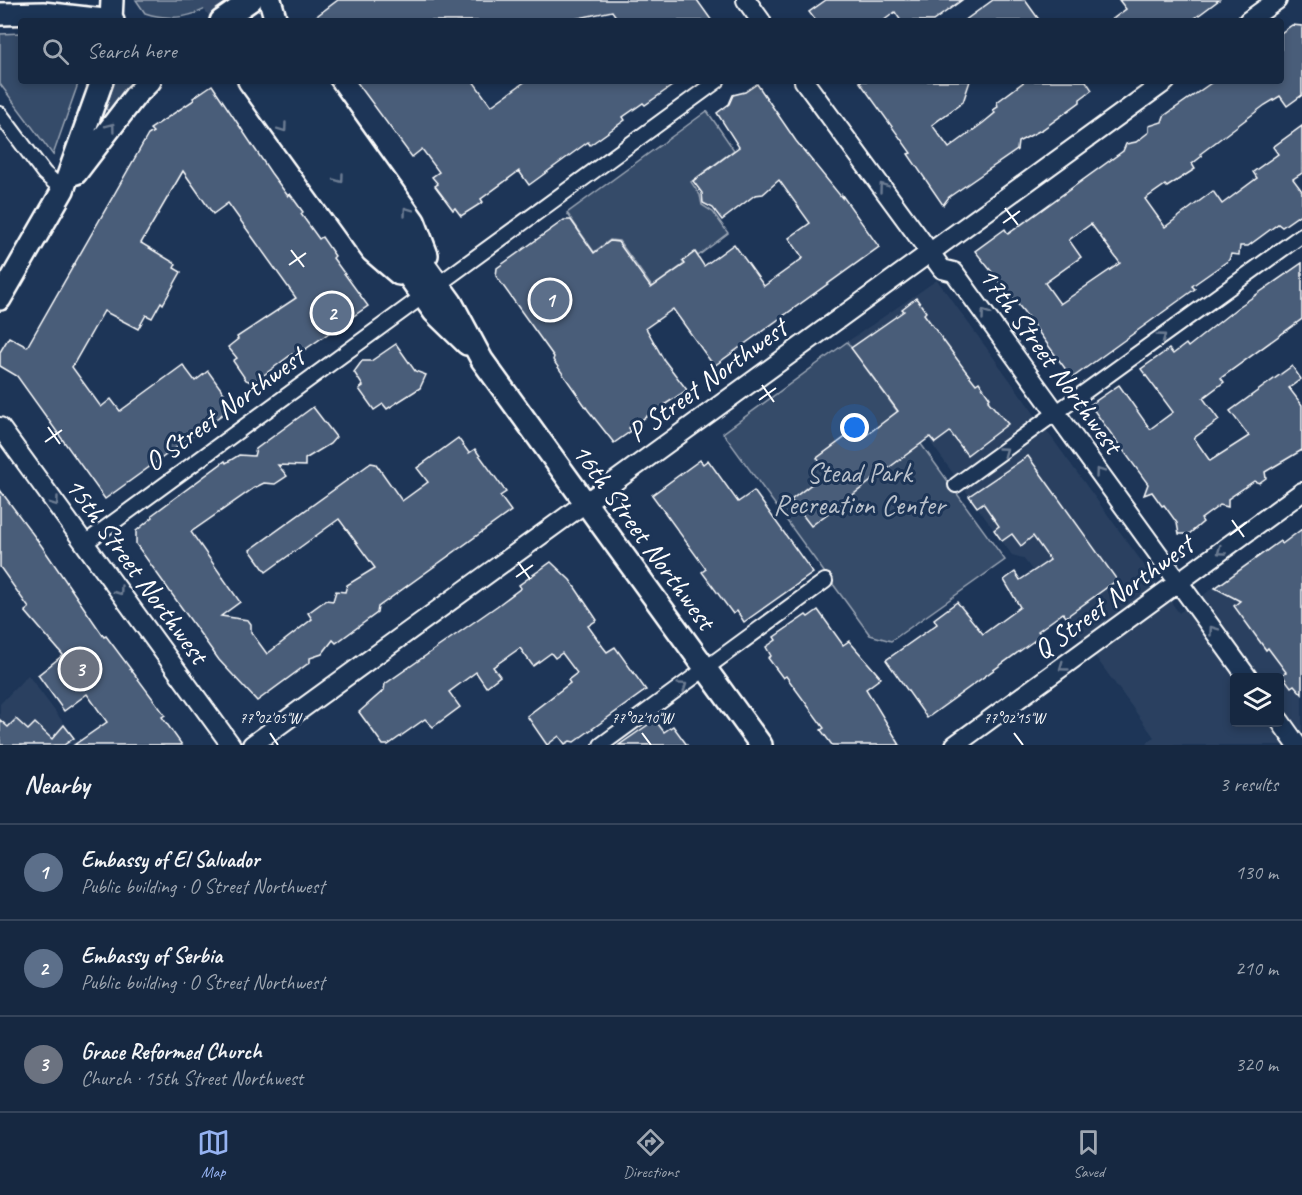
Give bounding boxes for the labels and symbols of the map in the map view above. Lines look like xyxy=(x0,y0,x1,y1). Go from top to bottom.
one-way arrow xyxy=(276,122,287,133)
one-way arrow xyxy=(104,123,115,134)
one-way arrow xyxy=(333,173,344,184)
one-way arrow xyxy=(879,183,890,194)
one-way arrow xyxy=(403,207,414,218)
street label: 17th Street Northwest xyxy=(972,260,1132,462)
pin: 1 xyxy=(530,278,570,322)
pin: 2 xyxy=(312,290,352,336)
street label: P Street Northwest xyxy=(621,308,796,449)
one-way arrow xyxy=(981,309,992,320)
one-way arrow xyxy=(1155,333,1166,344)
street label: O Street Northwest xyxy=(137,337,314,479)
your location xyxy=(840,413,869,442)
street label: 16th Street Northwest xyxy=(565,436,725,638)
one-way arrow xyxy=(997,447,1008,458)
park label: Stead Park Recreation Center xyxy=(773,455,948,522)
one-way arrow xyxy=(1095,468,1106,479)
street label: 15th Street Northwest xyxy=(58,470,218,672)
one-way arrow xyxy=(47,495,58,506)
street label: Q Street Northwest xyxy=(1026,525,1203,667)
one-way arrow xyxy=(1216,544,1227,555)
one-way arrow xyxy=(112,584,123,595)
one-way arrow xyxy=(1210,626,1221,637)
pin: 3 xyxy=(60,646,100,692)
one-way arrow xyxy=(1059,659,1070,670)
one-way arrow xyxy=(676,682,687,693)
text: 77°02'05"W xyxy=(240,709,304,728)
text: 77°02'10"W xyxy=(612,709,676,728)
text: 77°02'15"W xyxy=(984,709,1048,728)

